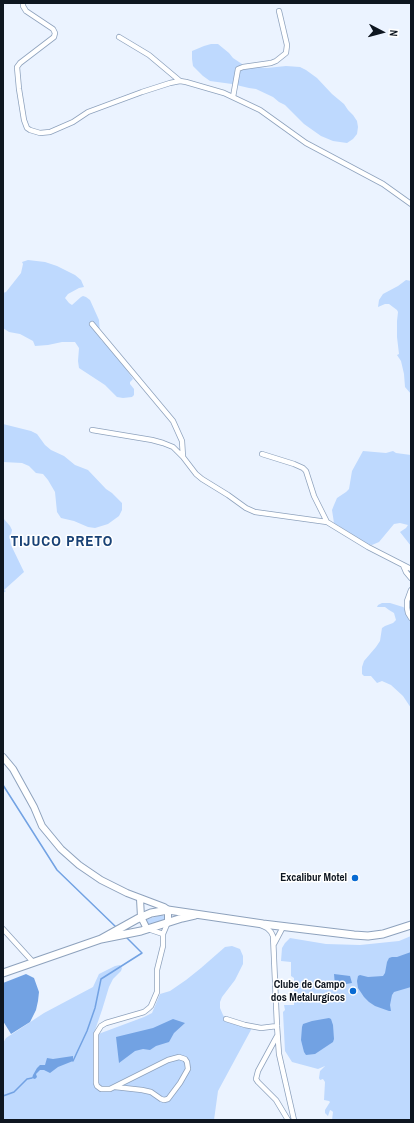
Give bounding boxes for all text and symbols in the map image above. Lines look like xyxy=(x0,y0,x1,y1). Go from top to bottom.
north arrow xyxy=(362,12,402,52)
text: N xyxy=(387,29,401,37)
district label: TIJUCO PRETO xyxy=(11,533,113,551)
place label: Excalibur Motel xyxy=(280,871,347,885)
marker: Excalibur Motel xyxy=(350,873,360,883)
place label: Clube de Campo dos Metalurgícos xyxy=(271,978,345,1004)
marker: Clube de Campo dos Metalurgícos xyxy=(348,986,358,996)

